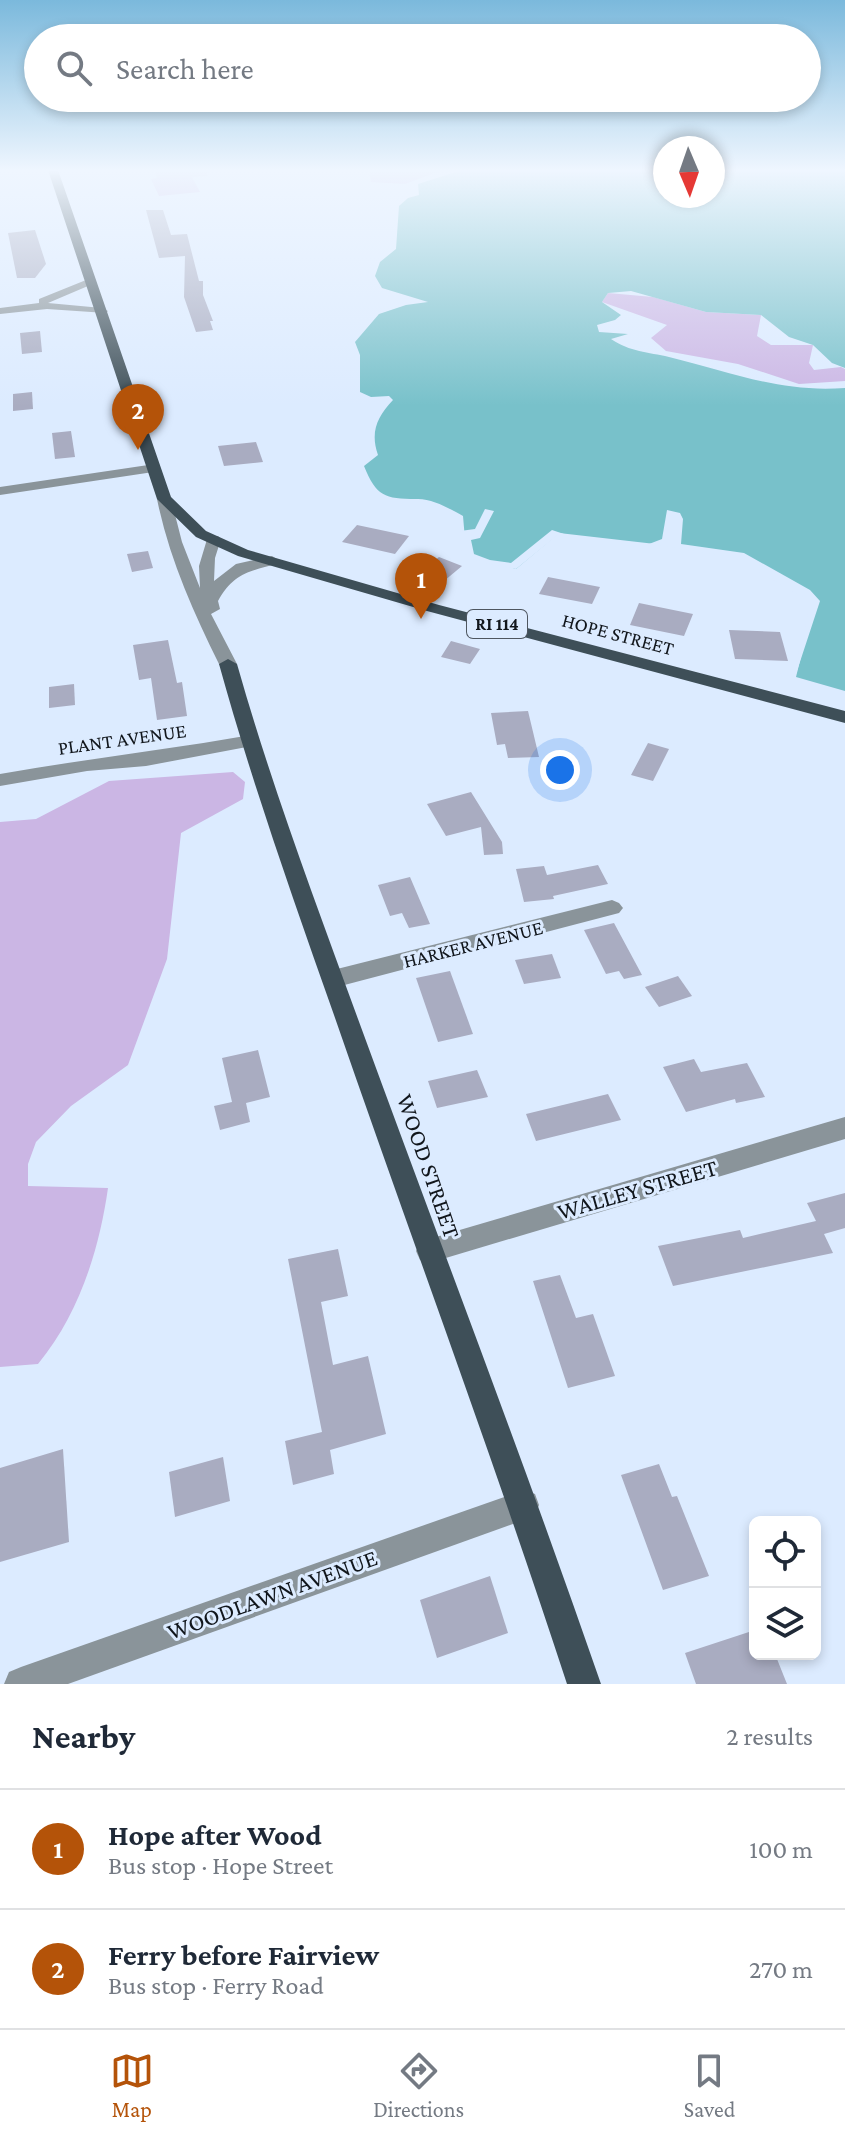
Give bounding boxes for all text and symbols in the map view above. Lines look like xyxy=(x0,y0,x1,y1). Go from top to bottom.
search box xyxy=(24,24,821,112)
icon: search xyxy=(52,46,96,90)
text: Search here xyxy=(116,52,254,85)
north arrow xyxy=(653,136,725,208)
pin: 2 xyxy=(112,384,164,450)
pin: 1 xyxy=(395,553,447,619)
street label: HOPE STREET xyxy=(560,608,676,660)
road number: RI 114 xyxy=(467,610,527,638)
street label: PLANT AVENUE xyxy=(56,719,188,759)
your location xyxy=(540,750,580,790)
street label: HARKER AVENUE xyxy=(401,916,545,972)
street label: WOOD STREET xyxy=(392,1090,466,1242)
street label: WALLEY STREET xyxy=(554,1153,720,1225)
map controls xyxy=(749,1516,821,1660)
button: locate xyxy=(749,1516,821,1588)
street label: WOODLAWN AVENUE xyxy=(163,1543,381,1645)
button: layers xyxy=(749,1588,821,1660)
text: Nearby xyxy=(32,1718,135,1755)
text: 2 results xyxy=(726,1722,813,1751)
text: Hope after Wood xyxy=(108,1818,322,1851)
text: 1 xyxy=(53,1835,63,1864)
text: 100 m xyxy=(749,1835,813,1864)
text: Bus stop · Hope Street xyxy=(108,1851,333,1880)
text: Ferry before Fairview xyxy=(108,1938,379,1971)
text: 2 xyxy=(51,1955,65,1984)
text: 270 m xyxy=(749,1955,813,1984)
text: Bus stop · Ferry Road xyxy=(108,1971,324,2000)
tab: Map xyxy=(110,2049,154,2122)
tab: Directions xyxy=(373,2049,464,2122)
tab: Saved xyxy=(684,2049,735,2122)

